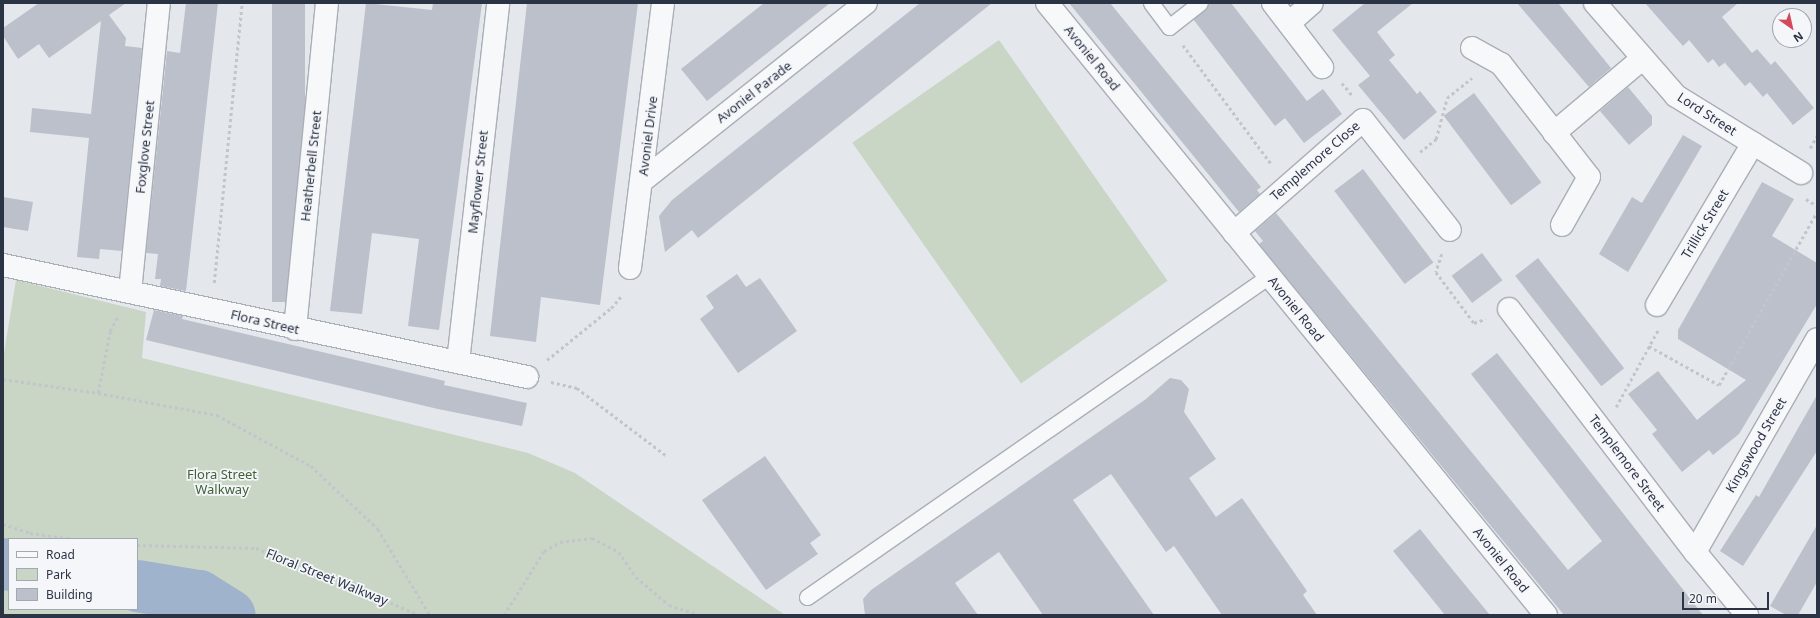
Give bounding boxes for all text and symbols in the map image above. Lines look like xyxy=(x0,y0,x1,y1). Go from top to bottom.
north arrow xyxy=(1772,8,1812,48)
street label: Avoniel Road xyxy=(1061,22,1123,94)
text: N xyxy=(1791,29,1806,46)
street label: Avoniel Parade xyxy=(713,58,795,126)
street label: Lord Street xyxy=(1674,89,1740,139)
street label: Avoniel Drive xyxy=(635,95,661,177)
street label: Foxglove Street xyxy=(132,100,158,194)
street label: Heatherbell Street xyxy=(297,110,325,222)
street label: Templemore Close xyxy=(1267,118,1363,204)
street label: Mayflower Street xyxy=(465,130,491,234)
street label: Trillick Street xyxy=(1678,186,1732,262)
street label: Avoniel Road xyxy=(1265,273,1327,345)
street label: Flora Street xyxy=(229,307,301,337)
street label: Kingswood Street xyxy=(1722,395,1790,495)
street label: Templemore Street xyxy=(1586,412,1668,514)
park label: Flora Street Walkway xyxy=(187,467,257,498)
street label: Avoniel Road xyxy=(1470,524,1532,596)
legend xyxy=(8,538,138,610)
street label: Floral Street Walkway xyxy=(264,545,390,609)
text: Road xyxy=(46,546,75,563)
text: Park xyxy=(46,566,71,583)
scale bar xyxy=(1684,584,1771,610)
text: Building xyxy=(46,586,93,603)
text: 20 m xyxy=(1689,590,1717,607)

